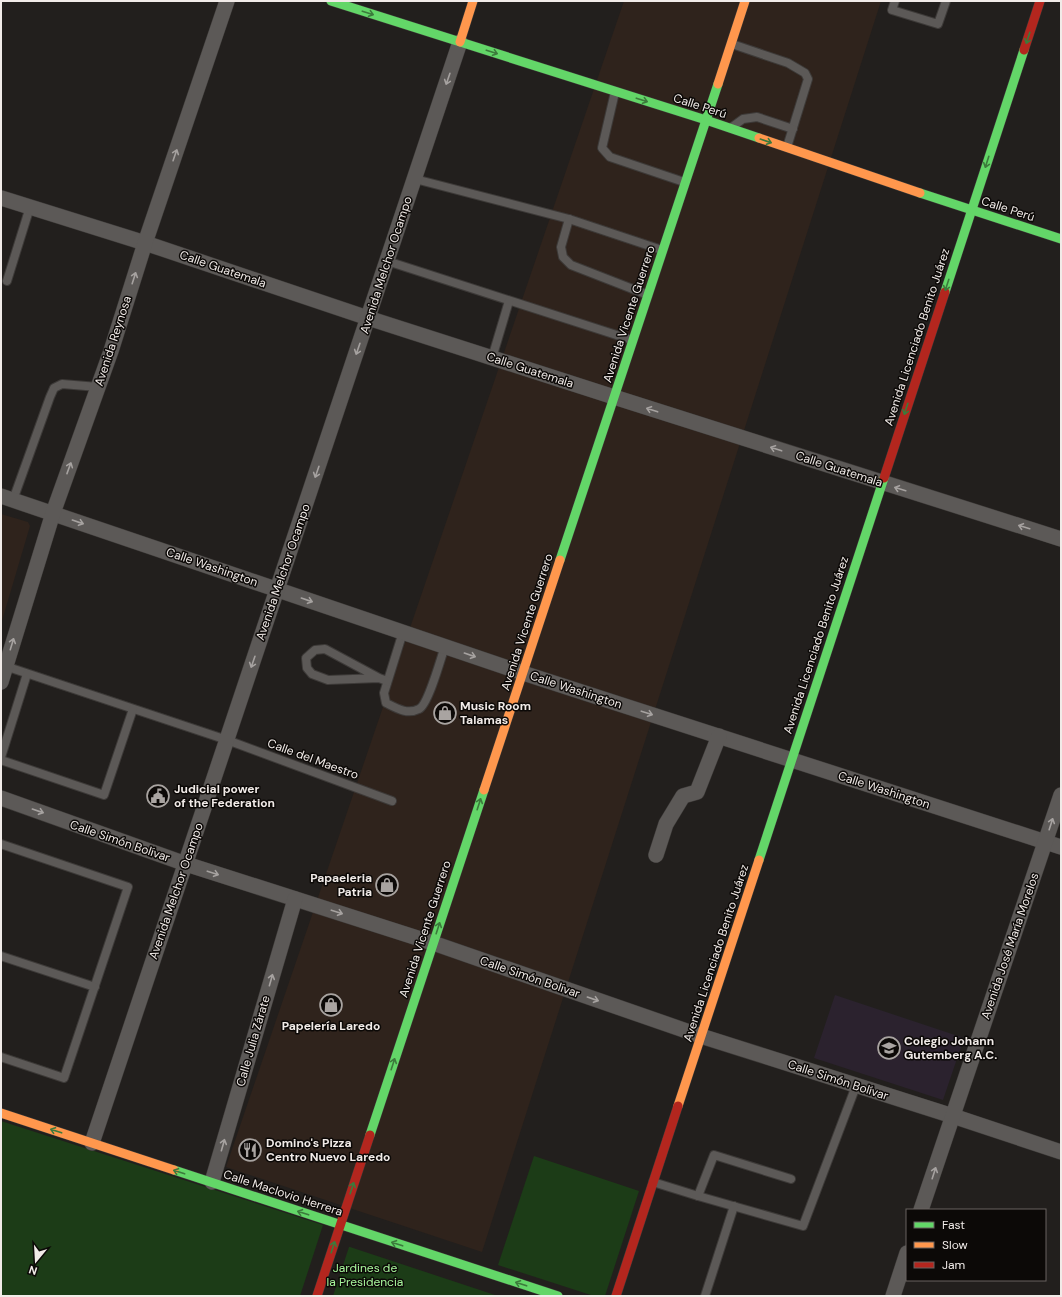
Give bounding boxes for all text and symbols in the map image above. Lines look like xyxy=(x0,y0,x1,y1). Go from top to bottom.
one-way arrow xyxy=(361,10,374,17)
one-way arrow xyxy=(1023,32,1031,44)
one-way arrow xyxy=(485,49,498,56)
one-way arrow xyxy=(444,73,451,86)
street label: Calle Perú xyxy=(671,90,729,122)
one-way arrow xyxy=(636,97,649,104)
one-way arrow xyxy=(759,137,771,145)
one-way arrow xyxy=(172,149,179,162)
one-way arrow xyxy=(983,155,990,168)
street label: Calle Perú xyxy=(979,193,1037,225)
street label: Avenida Melchor Ocampo xyxy=(356,194,416,336)
street label: Avenida Vicente Guerrero xyxy=(599,244,659,384)
street label: Avenida Licenciado Benito Juárez xyxy=(881,246,953,428)
street label: Calle Guatemala xyxy=(178,247,268,291)
one-way arrow xyxy=(131,272,138,285)
one-way arrow xyxy=(943,279,950,292)
street label: Avenida Reynosa xyxy=(91,294,135,388)
one-way arrow xyxy=(354,342,361,355)
street label: Calle Guatemala xyxy=(484,348,576,392)
one-way arrow xyxy=(902,402,909,415)
one-way arrow xyxy=(646,405,658,413)
one-way arrow xyxy=(770,445,783,452)
street label: Calle Guatemala xyxy=(793,447,885,491)
one-way arrow xyxy=(66,461,73,474)
one-way arrow xyxy=(312,465,320,477)
one-way arrow xyxy=(894,484,906,492)
street label: Avenida Melchor Ocampo xyxy=(252,502,314,642)
one-way arrow xyxy=(72,518,84,526)
one-way arrow xyxy=(1017,523,1030,530)
street label: Calle Washington xyxy=(164,544,260,590)
street label: Avenida Vicente Guerrero xyxy=(497,552,557,692)
street label: Avenida Licenciado Benito Juárez xyxy=(780,554,852,736)
one-way arrow xyxy=(300,597,313,604)
one-way arrow xyxy=(9,638,16,651)
one-way arrow xyxy=(463,652,476,659)
one-way arrow xyxy=(249,655,256,668)
street label: Calle Washington xyxy=(528,668,624,712)
place label: Music Room Talamas xyxy=(460,698,531,728)
shop icon: Music Room Talamas xyxy=(432,700,458,726)
one-way arrow xyxy=(640,710,653,717)
street label: Calle del Maestro xyxy=(265,735,361,783)
street label: Calle Washington xyxy=(836,768,932,812)
place label: Judicial power of the Federation xyxy=(174,781,275,811)
public building icon: Judicial power of the Federation xyxy=(145,783,171,809)
one-way arrow xyxy=(476,798,483,811)
one-way arrow xyxy=(31,808,43,816)
street label: Calle Simón Bolívar xyxy=(68,816,173,866)
one-way arrow xyxy=(1048,819,1056,831)
street label: Avenida Melchor Ocampo xyxy=(145,821,207,961)
street label: Avenida Vicente Guerrero xyxy=(395,859,455,999)
street label: Avenida Licenciado Benito Juárez xyxy=(680,862,752,1044)
one-way arrow xyxy=(207,869,219,877)
place label: Papaeleria Patria xyxy=(310,870,372,900)
street label: Avenida José María Morelos xyxy=(977,871,1043,1021)
shop icon: Papaeleria Patria xyxy=(374,872,400,898)
one-way arrow xyxy=(331,909,343,917)
one-way arrow xyxy=(435,922,443,934)
street label: Calle Simón Bolívar xyxy=(478,952,583,1002)
one-way arrow xyxy=(268,974,275,987)
shop icon: Papelería Laredo xyxy=(318,992,344,1018)
street label: Calle Julia Zárate xyxy=(232,994,274,1088)
one-way arrow xyxy=(587,995,599,1003)
place label: Papelería Laredo xyxy=(282,1018,380,1034)
place label: Colegio Johann Gutemberg A.C. xyxy=(904,1033,997,1063)
school or university icon: Colegio Johann Gutemberg A.C. xyxy=(876,1035,902,1061)
street label: Calle Simón Bolívar xyxy=(786,1056,891,1104)
one-way arrow xyxy=(390,1058,397,1071)
one-way arrow xyxy=(50,1127,63,1134)
place label: Domino's Pizza Centro Nuevo Laredo xyxy=(266,1135,390,1165)
restaurant icon: Domino's Pizza Centro Nuevo Laredo xyxy=(237,1137,263,1163)
one-way arrow xyxy=(220,1139,227,1152)
street label: Calle Maclovio Herrera xyxy=(221,1166,345,1220)
one-way arrow xyxy=(930,1167,938,1179)
one-way arrow xyxy=(173,1168,186,1175)
one-way arrow xyxy=(349,1182,356,1195)
one-way arrow xyxy=(296,1209,309,1216)
legend xyxy=(906,1209,1046,1281)
text: Fast xyxy=(942,1217,965,1233)
text: Slow xyxy=(942,1237,968,1253)
one-way arrow xyxy=(391,1239,403,1247)
north arrow xyxy=(16,1241,56,1281)
one-way arrow xyxy=(329,1241,337,1253)
text: Jam xyxy=(942,1257,965,1273)
park label: Jardines de la Presidencia xyxy=(327,1260,403,1290)
text: N xyxy=(27,1263,39,1278)
one-way arrow xyxy=(514,1280,527,1287)

